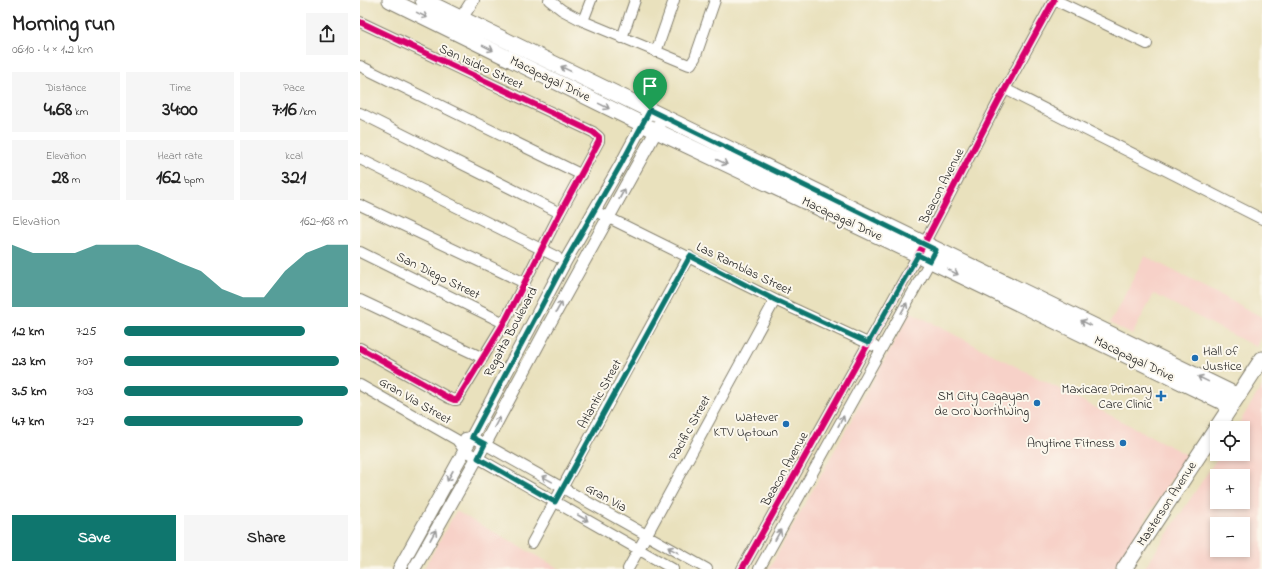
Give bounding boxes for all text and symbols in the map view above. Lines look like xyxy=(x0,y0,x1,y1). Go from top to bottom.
text: Morning run xyxy=(12,9,115,41)
one-way arrow xyxy=(415,12,427,20)
button: share xyxy=(306,13,348,55)
street label: San Isidro Street xyxy=(436,39,527,95)
text: 06:10 · 4 × 1.2 km xyxy=(12,40,93,59)
one-way arrow xyxy=(482,45,494,52)
street label: Macapagal Drive xyxy=(506,51,594,108)
one-way arrow xyxy=(560,65,572,73)
pin xyxy=(633,69,667,110)
icon: arrive xyxy=(639,75,661,97)
text: Distance xyxy=(46,80,86,96)
text: Time xyxy=(169,80,191,96)
text: Pace xyxy=(283,80,305,96)
text: 4.68 xyxy=(44,96,72,125)
text: 34:00 xyxy=(162,96,198,125)
text: 7:16 xyxy=(272,96,297,125)
one-way arrow xyxy=(598,103,610,110)
text: km xyxy=(72,104,88,120)
text: /km xyxy=(297,104,316,120)
street label: Beacon Avenue xyxy=(914,145,969,228)
text: Elevation xyxy=(46,148,86,164)
text: Heart rate xyxy=(157,148,203,164)
text: kcal xyxy=(285,148,303,164)
one-way arrow xyxy=(715,159,727,166)
text: 28 xyxy=(52,164,69,193)
text: 162 xyxy=(156,164,181,193)
text: 321 xyxy=(282,164,306,193)
text: m xyxy=(69,172,80,188)
text: bpm xyxy=(181,172,204,188)
one-way arrow xyxy=(618,188,626,200)
street label: Macapagal Drive xyxy=(798,192,886,247)
text: Elevation xyxy=(12,212,60,231)
text: 162–168 m xyxy=(300,212,348,231)
street label: Las Ramblas Street xyxy=(693,238,796,301)
street label: San Diego Street xyxy=(392,247,484,306)
one-way arrow xyxy=(947,269,959,276)
street label: Regatta Boulevard xyxy=(479,283,544,381)
one-way arrow xyxy=(555,302,563,314)
one-way arrow xyxy=(901,302,909,314)
one-way arrow xyxy=(1080,319,1092,326)
text: 1.2 km xyxy=(12,322,44,341)
text: 7:25 xyxy=(76,322,96,341)
street label: Macapagal Drive xyxy=(1090,331,1178,388)
place label: Hall of Justice xyxy=(1203,342,1242,376)
text: 2.3 km xyxy=(12,352,46,371)
text: 7:07 xyxy=(76,352,93,371)
marker: Hall of Justice xyxy=(1190,353,1200,363)
street label: Atlantic Street xyxy=(573,355,627,432)
street label: Gran Via Street xyxy=(375,373,455,430)
one-way arrow xyxy=(1197,375,1209,382)
place label: Maxicare Primary Care Clinic xyxy=(1062,380,1152,414)
text: 3.5 km xyxy=(12,382,47,401)
text: 7:03 xyxy=(76,382,93,401)
place label: SM City Cagayan de Oro NorthWing xyxy=(935,387,1029,422)
marker: Maxicare Primary Care Clinic xyxy=(1155,390,1167,402)
street label: Pacific Street xyxy=(664,391,716,464)
marker: SM City Cagayan de Oro NorthWing xyxy=(1032,398,1042,408)
place label: Watever KTV Uptown xyxy=(714,408,779,442)
text: 4.7 km xyxy=(12,412,44,431)
text: 7:27 xyxy=(76,412,94,431)
one-way arrow xyxy=(838,415,846,427)
one-way arrow xyxy=(494,416,501,428)
marker: Watever KTV Uptown xyxy=(781,419,791,429)
map controls xyxy=(1210,421,1250,557)
button: locate xyxy=(1210,421,1250,461)
street label: Beacon Avenue xyxy=(756,428,813,511)
place label: Anytime Fitness xyxy=(1027,434,1115,454)
marker: Anytime Fitness xyxy=(1118,438,1128,448)
street label: Masterson Avenue xyxy=(1132,458,1202,550)
button: + xyxy=(1210,469,1250,509)
one-way arrow xyxy=(446,470,453,482)
one-way arrow xyxy=(541,475,553,483)
street label: Gran Via xyxy=(582,479,630,517)
button: Save xyxy=(12,515,176,561)
button: Share xyxy=(184,515,348,561)
one-way arrow xyxy=(577,515,589,522)
button: − xyxy=(1210,517,1250,557)
one-way arrow xyxy=(430,529,438,541)
one-way arrow xyxy=(775,529,782,541)
one-way arrow xyxy=(667,545,679,553)

